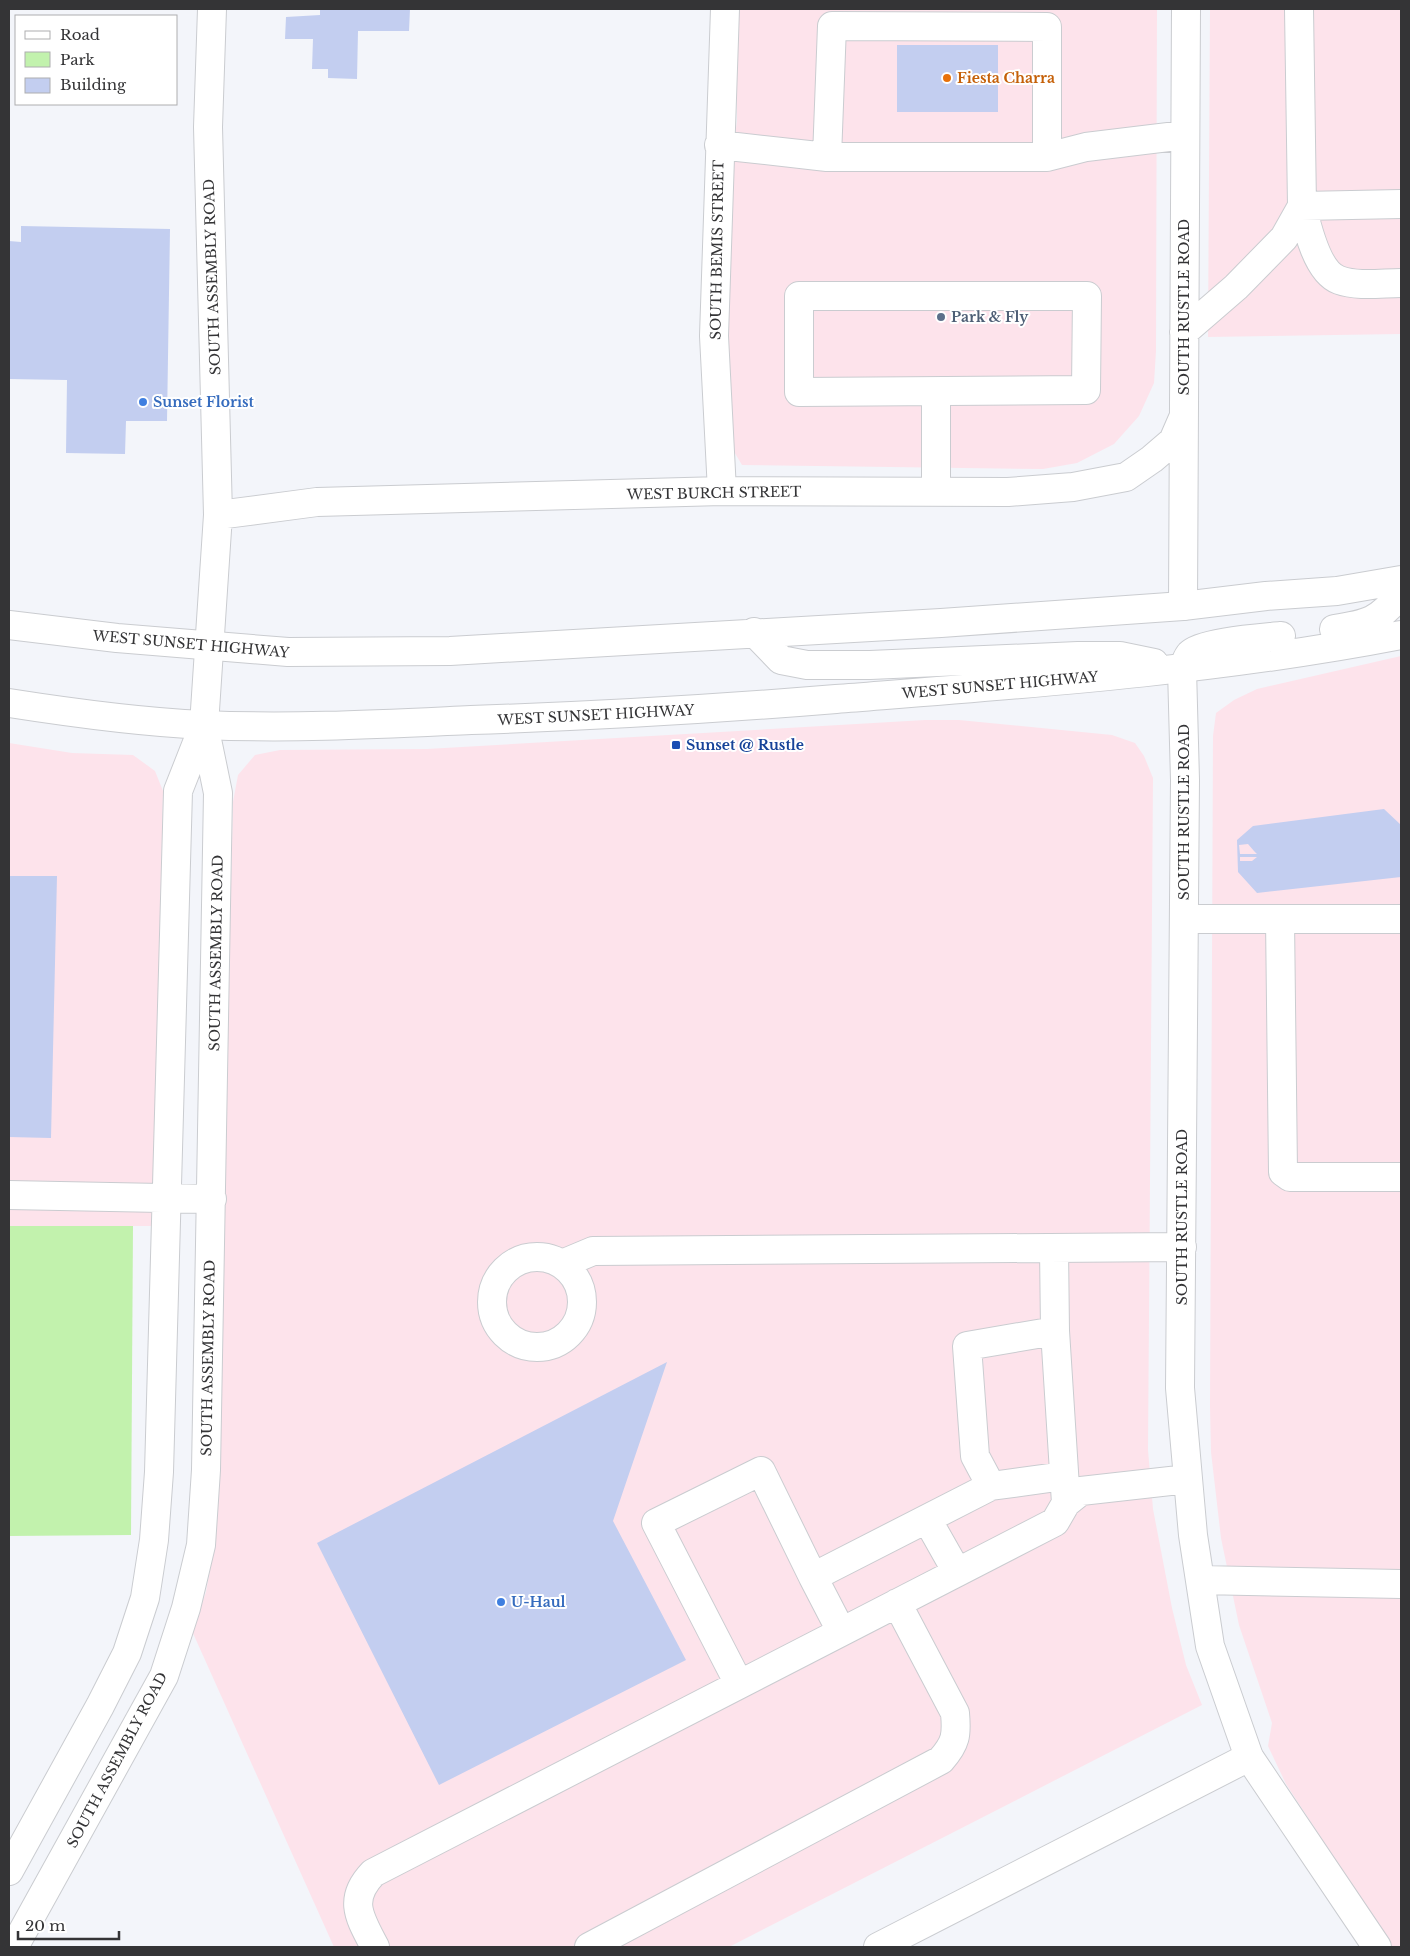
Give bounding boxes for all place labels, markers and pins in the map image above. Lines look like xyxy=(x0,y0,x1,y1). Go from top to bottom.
place label: Fiesta Charra xyxy=(957,69,1055,87)
marker: Fiesta Charra xyxy=(941,72,953,84)
place label: Park & Fly xyxy=(951,308,1029,326)
marker: Park & Fly xyxy=(935,311,947,323)
place label: Sunset Florist xyxy=(153,393,255,411)
marker: Sunset Florist xyxy=(137,396,149,408)
place label: Sunset @ Rustle xyxy=(686,736,804,754)
marker: Sunset @ Rustle xyxy=(670,739,682,751)
place label: U-Haul xyxy=(511,1593,566,1611)
marker: U-Haul xyxy=(495,1596,507,1608)

